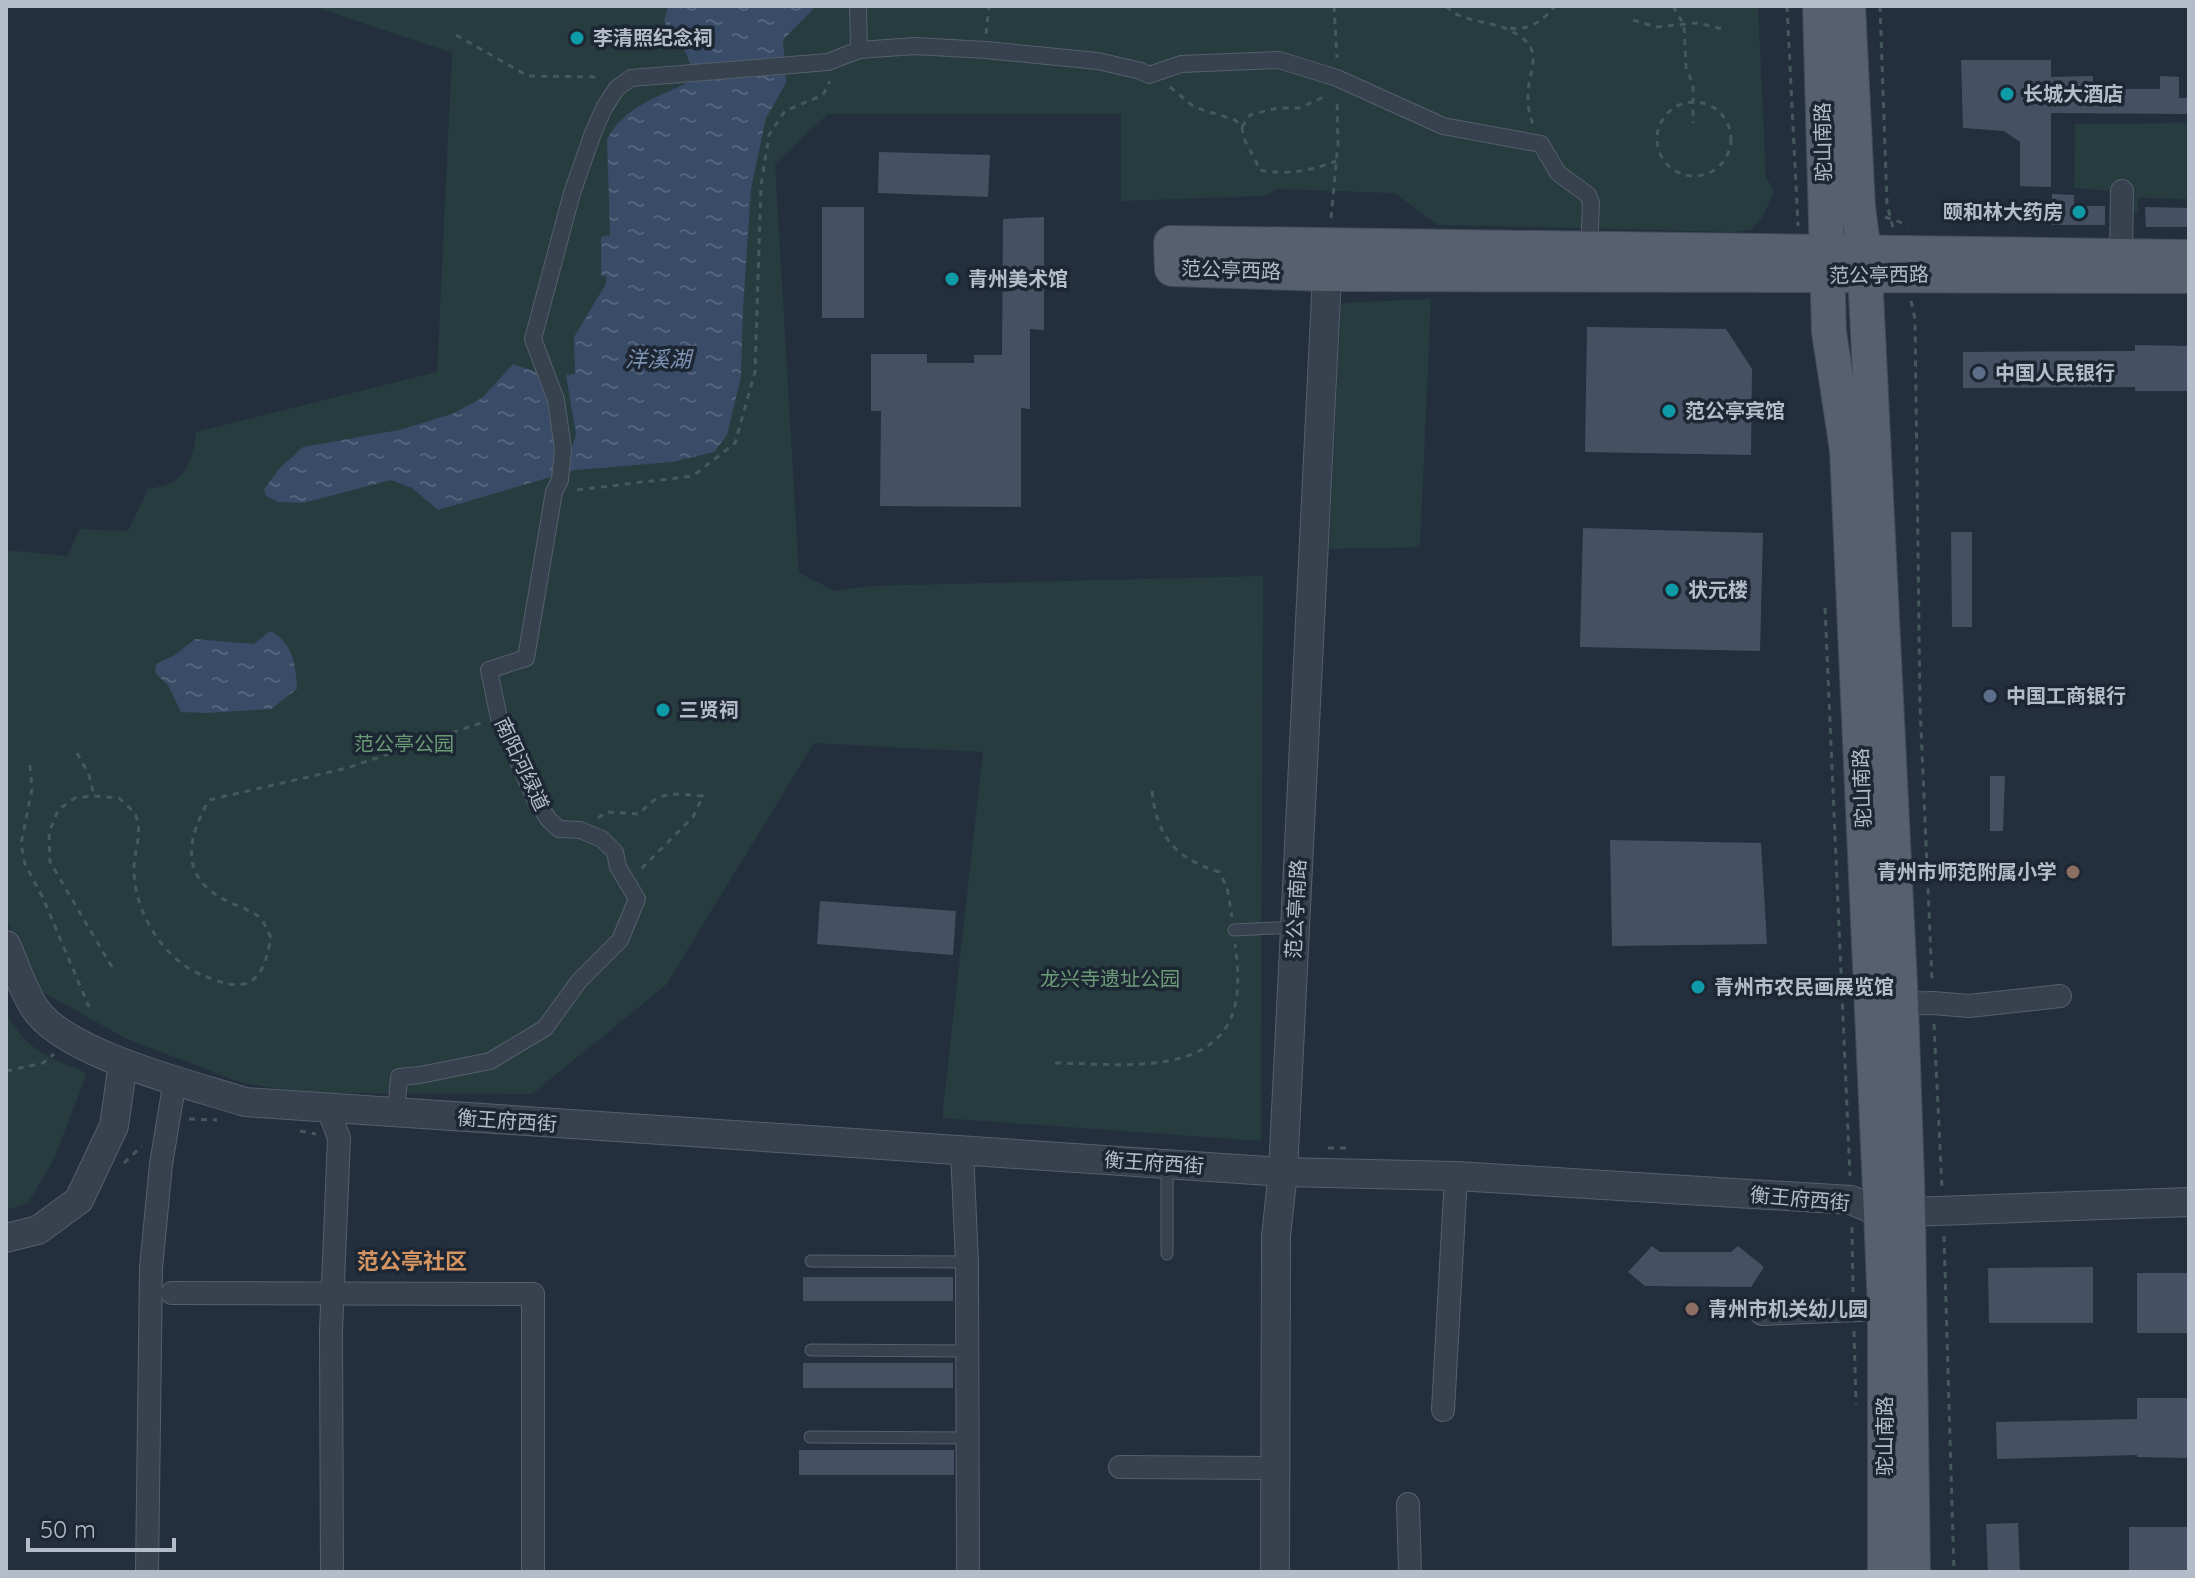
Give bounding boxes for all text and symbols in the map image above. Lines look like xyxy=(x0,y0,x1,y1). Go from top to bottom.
place label: 李清照纪念祠 xyxy=(593,25,713,50)
marker: 李清照纪念祠 xyxy=(568,29,586,47)
place label: 长城大酒店 xyxy=(2023,81,2123,106)
marker: 长城大酒店 xyxy=(1998,85,2016,103)
street label: 驼山南路 xyxy=(1809,102,1836,182)
place label: 颐和林大药房 xyxy=(1943,199,2063,224)
marker: 颐和林大药房 xyxy=(2070,203,2088,221)
street label: 范公亭西路 xyxy=(1181,255,1281,284)
street label: 范公亭西路 xyxy=(1829,261,1929,288)
place label: 青州美术馆 xyxy=(968,266,1068,291)
marker: 青州美术馆 xyxy=(943,270,961,288)
water label: 洋溪湖 xyxy=(625,345,694,373)
place label: 中国人民银行 xyxy=(1995,360,2115,385)
marker: 中国人民银行 xyxy=(1970,364,1988,382)
place label: 范公亭宾馆 xyxy=(1685,398,1785,423)
marker: 范公亭宾馆 xyxy=(1660,402,1678,420)
place label: 状元楼 xyxy=(1688,577,1748,602)
marker: 状元楼 xyxy=(1663,581,1681,599)
place label: 中国工商银行 xyxy=(2006,683,2126,708)
marker: 中国工商银行 xyxy=(1981,687,1999,705)
place label: 三贤祠 xyxy=(679,697,739,722)
marker: 三贤祠 xyxy=(654,701,672,719)
street label: 南阳河绿道 xyxy=(490,713,555,814)
park label: 范公亭公园 xyxy=(354,731,454,756)
street label: 驼山南路 xyxy=(1848,748,1875,828)
street label: 范公亭南路 xyxy=(1280,858,1311,960)
place label: 青州市师范附属小学 xyxy=(1877,859,2057,884)
marker: 青州市师范附属小学 xyxy=(2064,863,2082,881)
park label: 龙兴寺遗址公园 xyxy=(1040,966,1180,991)
place label: 青州市农民画展览馆 xyxy=(1714,974,1894,999)
marker: 青州市农民画展览馆 xyxy=(1689,978,1707,996)
street label: 衡王府西街 xyxy=(456,1105,558,1136)
street label: 衡王府西街 xyxy=(1103,1147,1205,1178)
street label: 衡王府西街 xyxy=(1749,1182,1851,1215)
district label: 范公亭社区 xyxy=(357,1247,467,1275)
place label: 青州市机关幼儿园 xyxy=(1708,1296,1868,1321)
marker: 青州市机关幼儿园 xyxy=(1683,1300,1701,1318)
street label: 驼山南路 xyxy=(1872,1396,1897,1476)
scale bar xyxy=(28,1502,174,1552)
text: 50 m xyxy=(40,1514,96,1544)

